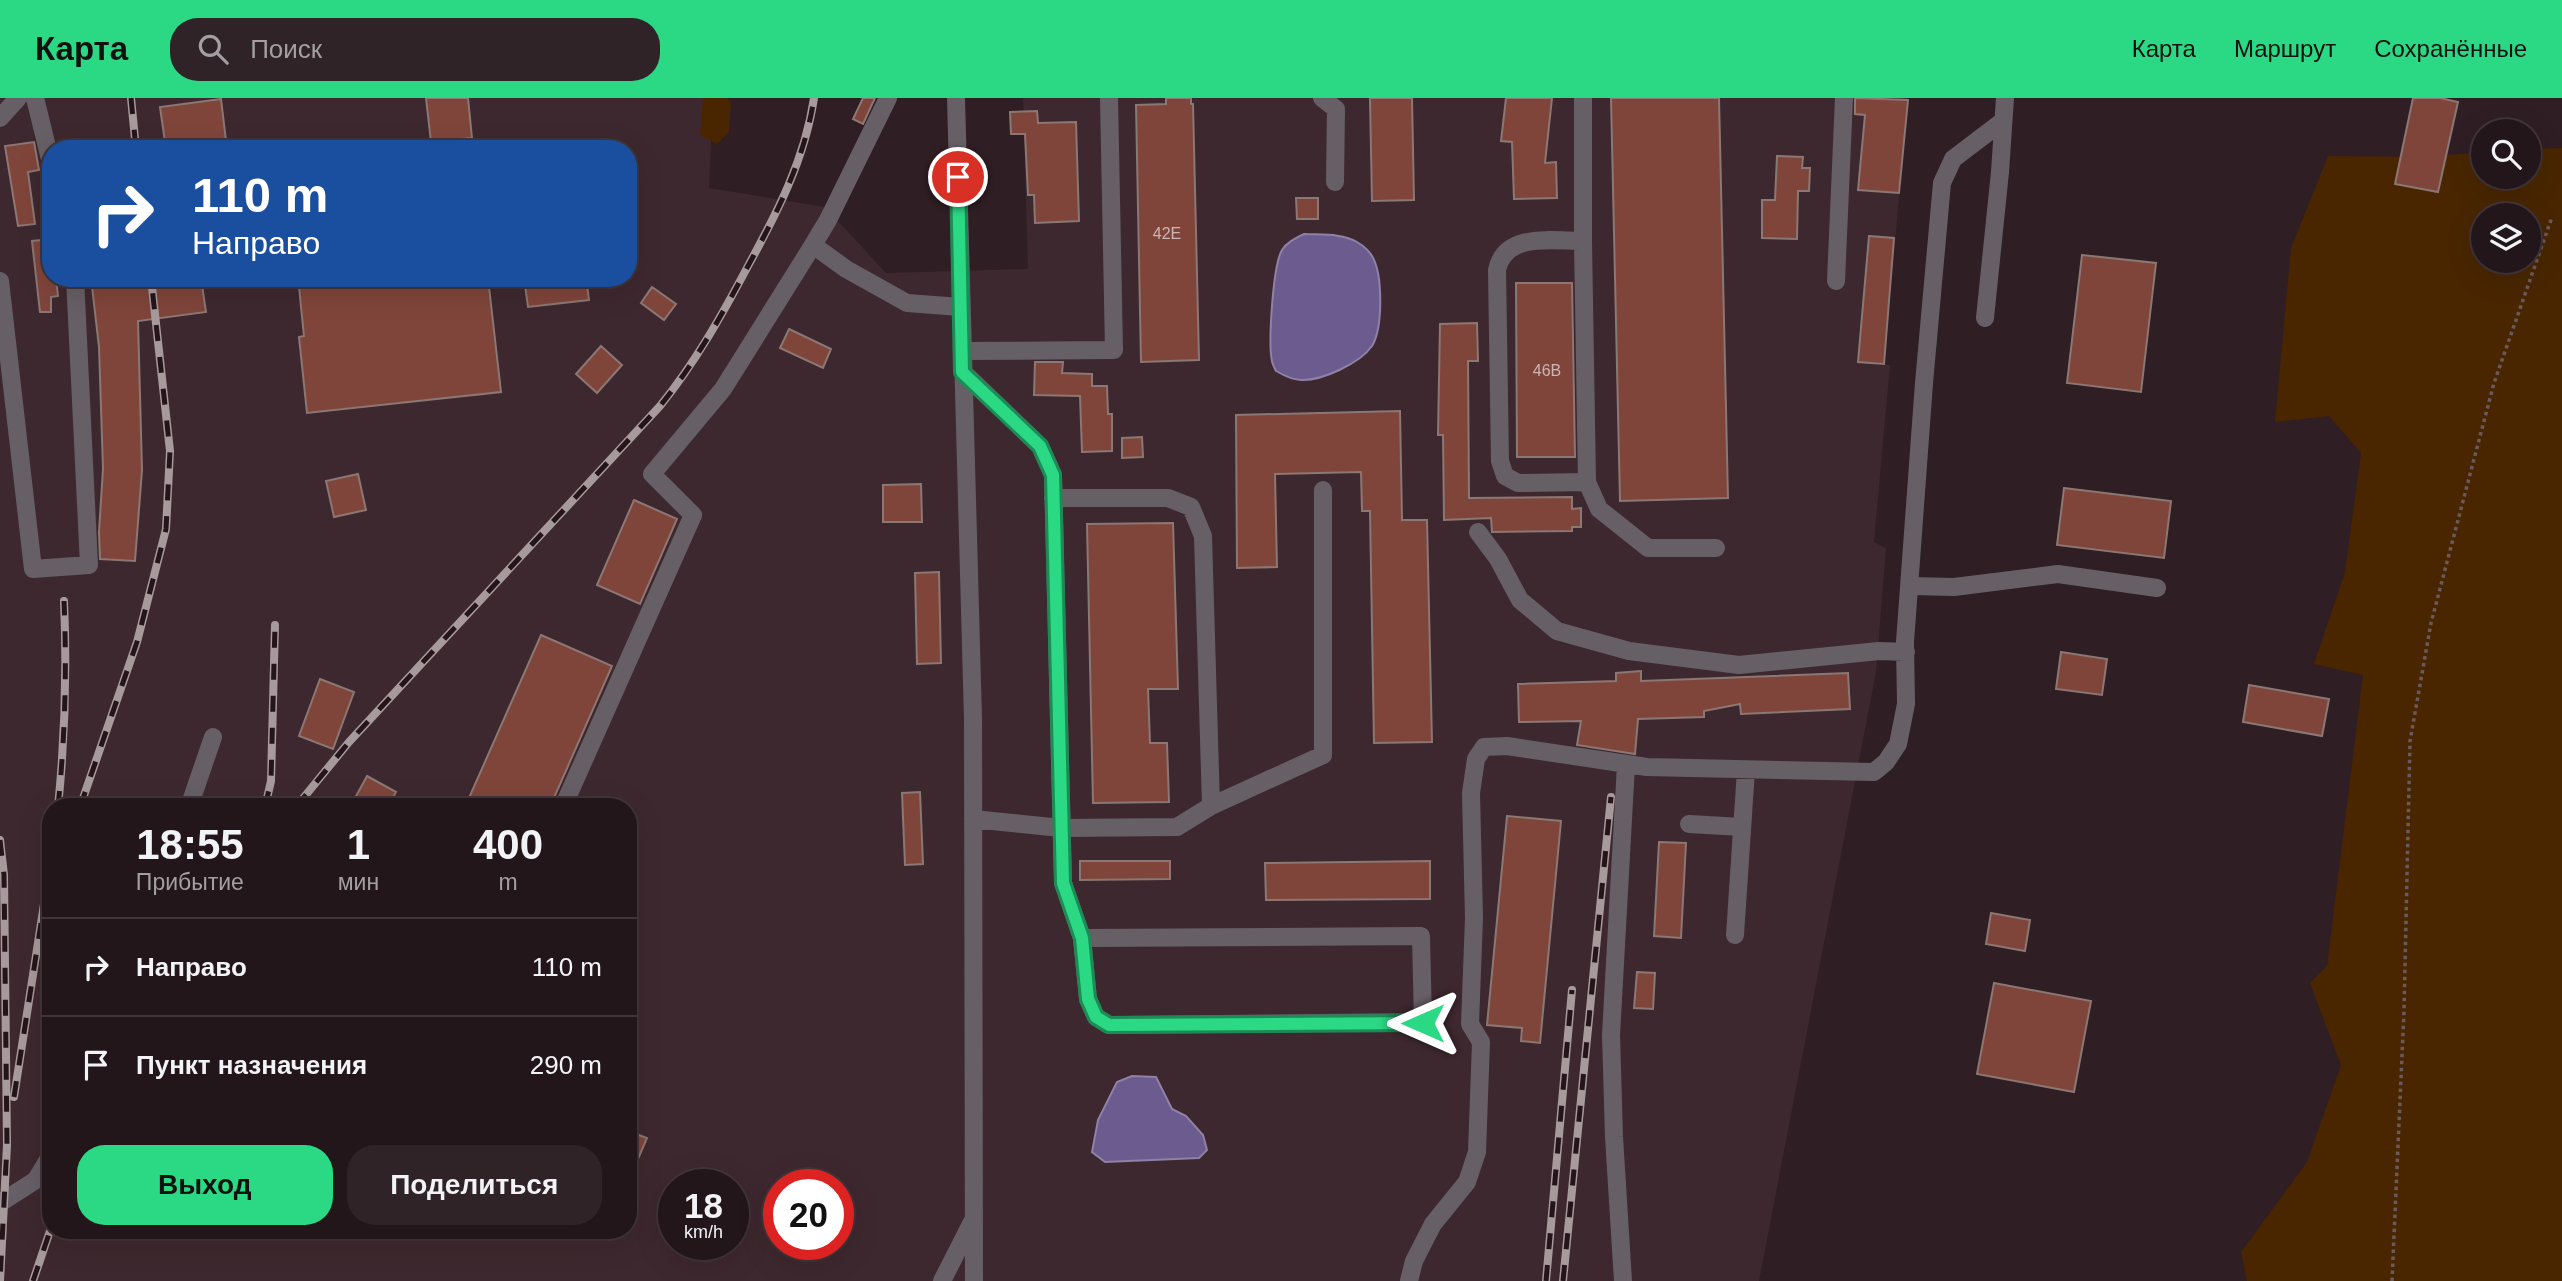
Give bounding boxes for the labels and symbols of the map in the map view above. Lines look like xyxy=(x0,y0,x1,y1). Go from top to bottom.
pin xyxy=(928,147,988,207)
house number: 42Е xyxy=(1153,225,1181,242)
house number: 46В xyxy=(1533,362,1561,379)
position arrow xyxy=(1386,986,1460,1060)
speed limit sign: 20 xyxy=(763,1169,854,1260)

